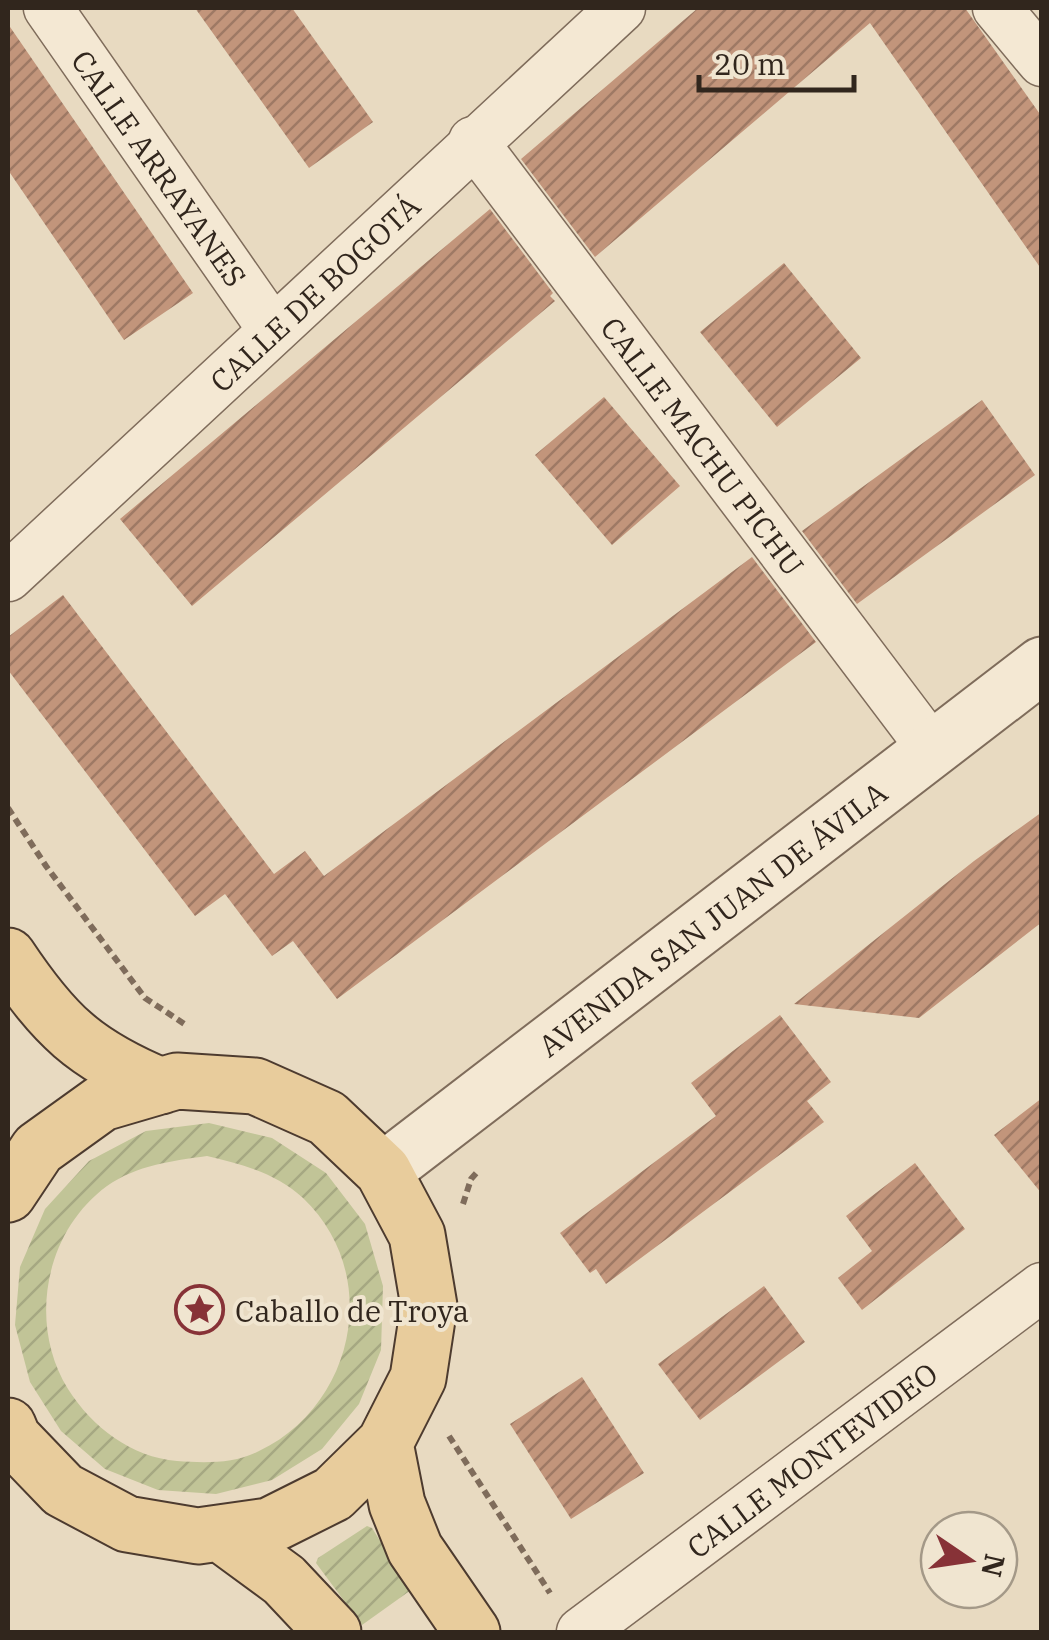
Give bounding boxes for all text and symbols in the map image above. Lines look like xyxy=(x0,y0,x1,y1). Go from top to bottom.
scale bar xyxy=(699,30,854,92)
street label: CALLE ARRAYANES xyxy=(64,42,256,294)
text: 20 m xyxy=(714,44,786,83)
street label: CALLE DE BOGOTÁ xyxy=(201,185,428,400)
street label: CALLE MACHU PICHU xyxy=(593,309,813,583)
street label: AVENIDA SAN JUAN DE ÁVILA xyxy=(530,772,895,1065)
place icon: Caballo de Troya xyxy=(174,1284,226,1336)
place label: Caballo de Troya xyxy=(235,1291,469,1330)
street label: CALLE MONTEVIDEO xyxy=(679,1353,945,1566)
north arrow xyxy=(919,1510,1019,1610)
text: N xyxy=(973,1551,1014,1581)

